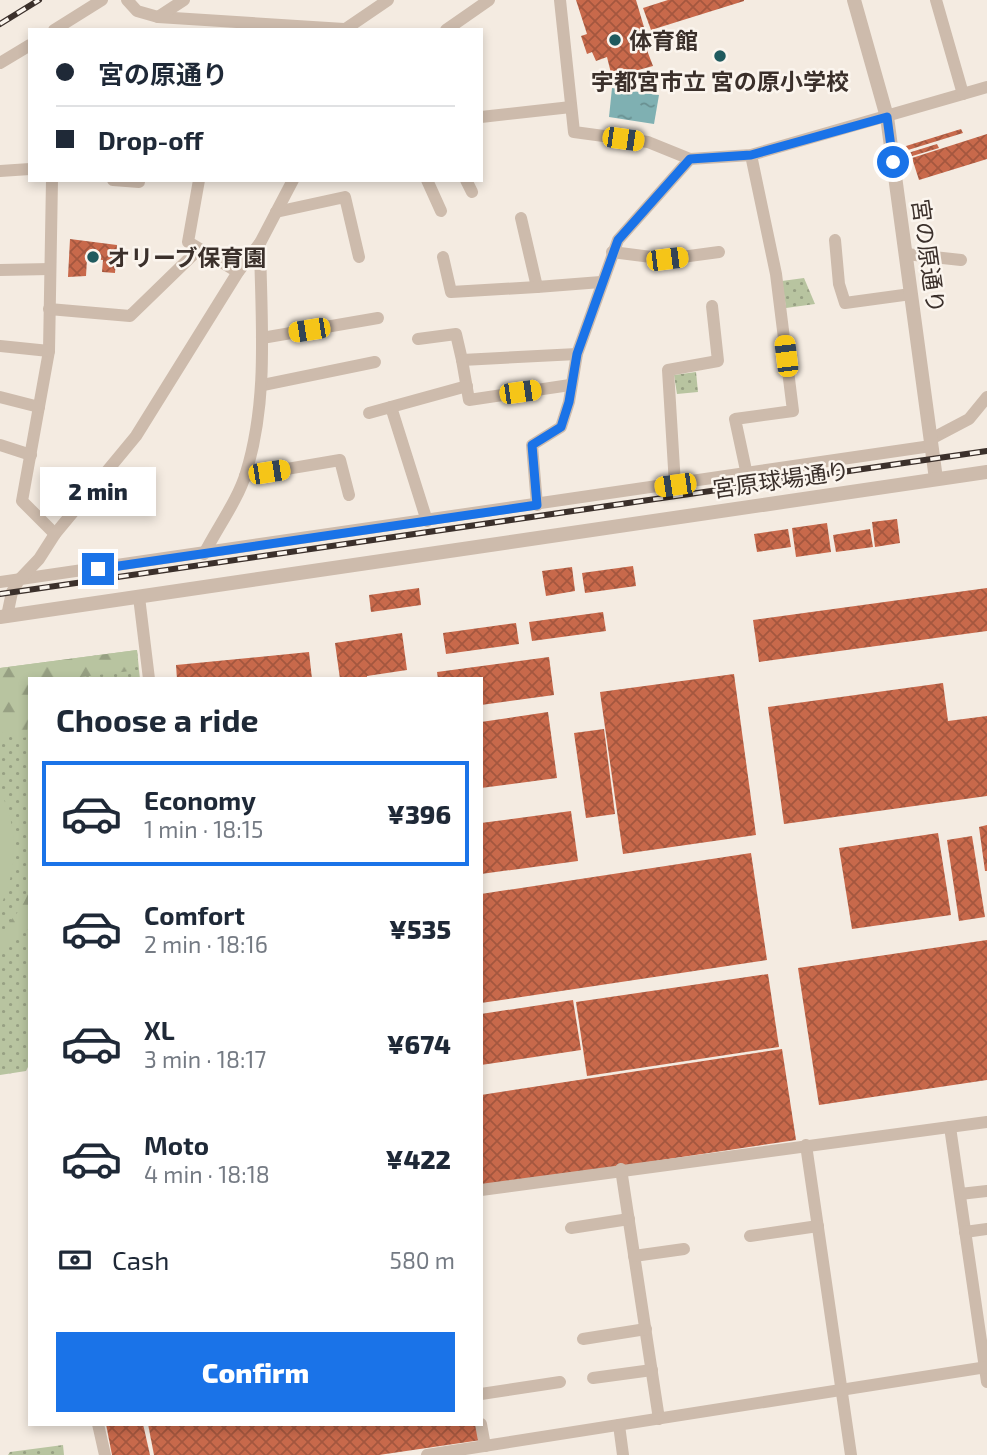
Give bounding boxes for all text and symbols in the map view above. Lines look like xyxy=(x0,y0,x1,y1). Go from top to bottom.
place label: 体育館 xyxy=(629,26,698,54)
marker: 体育館 xyxy=(607,32,623,48)
marker: 宇都宮市立 宮の原小学校 xyxy=(712,48,728,64)
text: 宮の原通り xyxy=(98,58,228,89)
place label: 宇都宮市立 宮の原小学校 xyxy=(591,67,849,95)
text: Drop-off xyxy=(98,124,203,155)
car xyxy=(601,126,646,152)
route start xyxy=(877,146,909,178)
street label: 宮の原通り xyxy=(907,197,951,315)
place label: オリーブ保育園 xyxy=(107,243,267,271)
car xyxy=(645,246,690,272)
marker: オリーブ保育園 xyxy=(85,249,101,265)
car xyxy=(287,316,332,344)
car xyxy=(774,334,799,378)
car xyxy=(498,379,543,405)
street label: 宮原球場通り xyxy=(711,456,851,502)
car xyxy=(247,458,292,486)
callout: 2 min xyxy=(40,468,156,516)
car xyxy=(653,472,698,498)
text: 2 min xyxy=(68,477,128,505)
route end xyxy=(82,553,114,585)
text: Choose a ride xyxy=(56,700,259,738)
icon: car xyxy=(60,782,123,845)
text: Economy xyxy=(144,784,256,815)
text: ¥396 xyxy=(387,798,451,829)
text: 1 min · 18:15 xyxy=(144,815,263,843)
icon: car xyxy=(60,897,123,960)
text: Comfort xyxy=(144,899,245,930)
text: ¥535 xyxy=(389,913,451,944)
text: 2 min · 18:16 xyxy=(144,930,268,958)
icon: car xyxy=(60,1012,123,1075)
text: XL xyxy=(144,1014,175,1045)
text: ¥674 xyxy=(387,1028,451,1059)
text: 3 min · 18:17 xyxy=(144,1045,266,1073)
icon: car xyxy=(60,1127,123,1190)
text: Moto xyxy=(144,1129,209,1160)
text: ¥422 xyxy=(385,1143,451,1174)
text: 4 min · 18:18 xyxy=(144,1160,270,1188)
icon: cash xyxy=(56,1241,94,1279)
text: Cash xyxy=(112,1244,169,1275)
text: 580 m xyxy=(390,1246,455,1274)
button: Confirm xyxy=(56,1332,455,1412)

